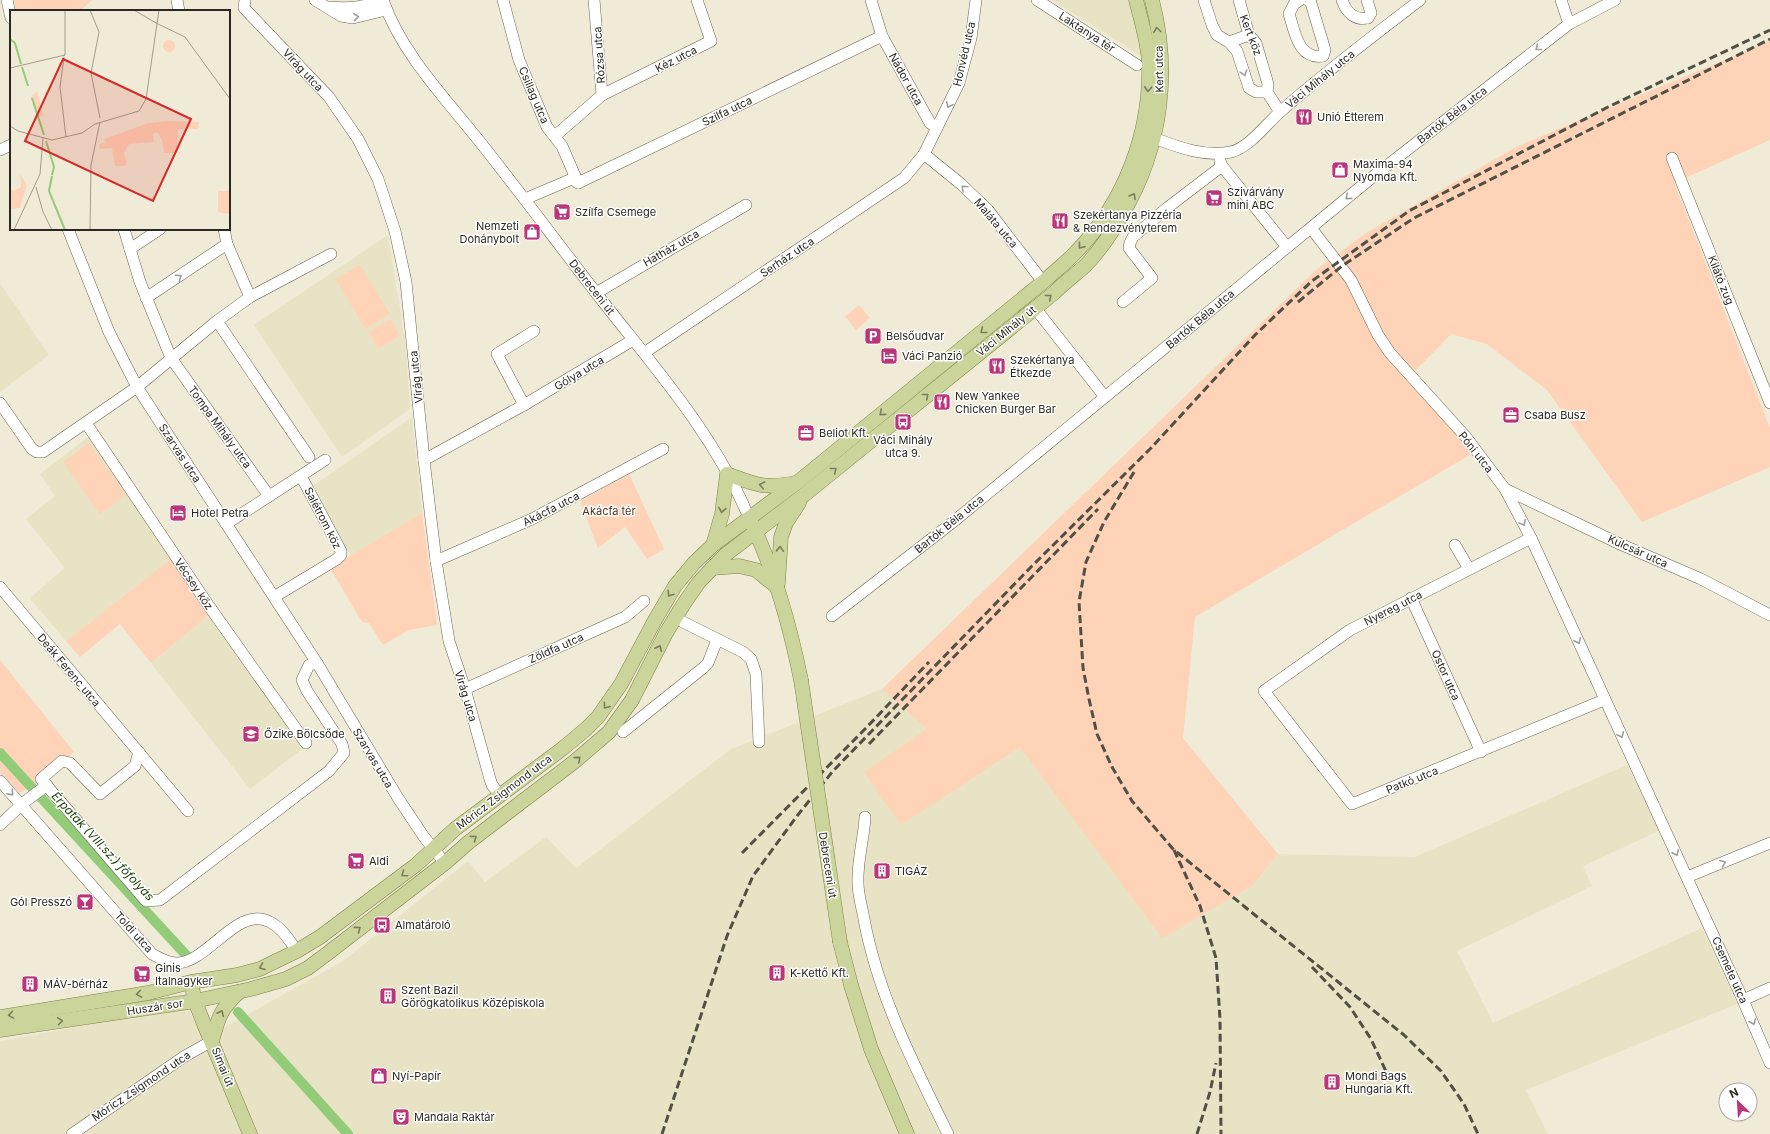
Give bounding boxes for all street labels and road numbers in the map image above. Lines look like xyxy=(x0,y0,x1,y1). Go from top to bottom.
street label: Laktanya tér xyxy=(1056,9,1118,55)
street label: Kert köz xyxy=(1237,13,1265,57)
street label: Honvéd utca xyxy=(950,20,978,88)
street label: Rózsa utca xyxy=(590,26,608,84)
street label: Kéz utca xyxy=(653,43,699,75)
street label: Kert utca xyxy=(1152,45,1166,93)
street label: Virág utca xyxy=(280,46,326,94)
street label: Váci Mihály utca xyxy=(1283,47,1357,111)
street label: Nádor utca xyxy=(886,50,926,108)
street label: Csillag utca xyxy=(516,64,552,126)
street label: Bartók Béla utca xyxy=(1414,83,1490,147)
street label: Szilfa utca xyxy=(700,93,754,129)
street label: Maláta utca xyxy=(971,195,1021,251)
street label: Hatház utca xyxy=(640,226,702,270)
street label: Serház utca xyxy=(757,234,817,280)
street label: Kilátó zug xyxy=(1705,253,1737,307)
street label: Debreceni út xyxy=(566,256,618,318)
street label: Bartók Béla utca xyxy=(1163,286,1237,352)
street label: Váci Mihály út xyxy=(973,302,1039,359)
street label: Virág utca xyxy=(406,350,426,404)
street label: Gólya utca xyxy=(552,353,606,393)
street label: Tompa Mihály utca xyxy=(185,383,255,471)
street label: Szarvas utca xyxy=(156,421,204,485)
street label: Póni utca xyxy=(1456,429,1496,475)
street label: Salétrom köz xyxy=(301,485,345,551)
street label: Akácfa utca xyxy=(520,489,582,529)
street label: Bartók Béla utca xyxy=(912,492,986,556)
street label: Kulcsár utca xyxy=(1606,532,1670,570)
street label: Vécsey köz xyxy=(172,555,216,613)
street label: Nyereg utca xyxy=(1362,587,1424,629)
street label: Zöldfa utca xyxy=(526,630,586,666)
street label: Deák Ferenc utca xyxy=(34,631,104,709)
street label: Ostor utca xyxy=(1429,647,1463,703)
street label: Virág utca xyxy=(452,669,480,723)
street label: Szarvas utca xyxy=(350,726,396,790)
street label: Móricz Zsigmond utca xyxy=(453,751,555,833)
street label: Patkó utca xyxy=(1384,763,1440,797)
street label: Debreceni út xyxy=(816,831,840,899)
street label: Toldi utca xyxy=(112,909,156,955)
street label: Csemete utca xyxy=(1709,934,1751,1006)
street label: Huszár sor xyxy=(126,996,184,1018)
street label: Simai út xyxy=(209,1045,237,1089)
street label: Móricz Zsigmond utca xyxy=(89,1048,193,1124)

